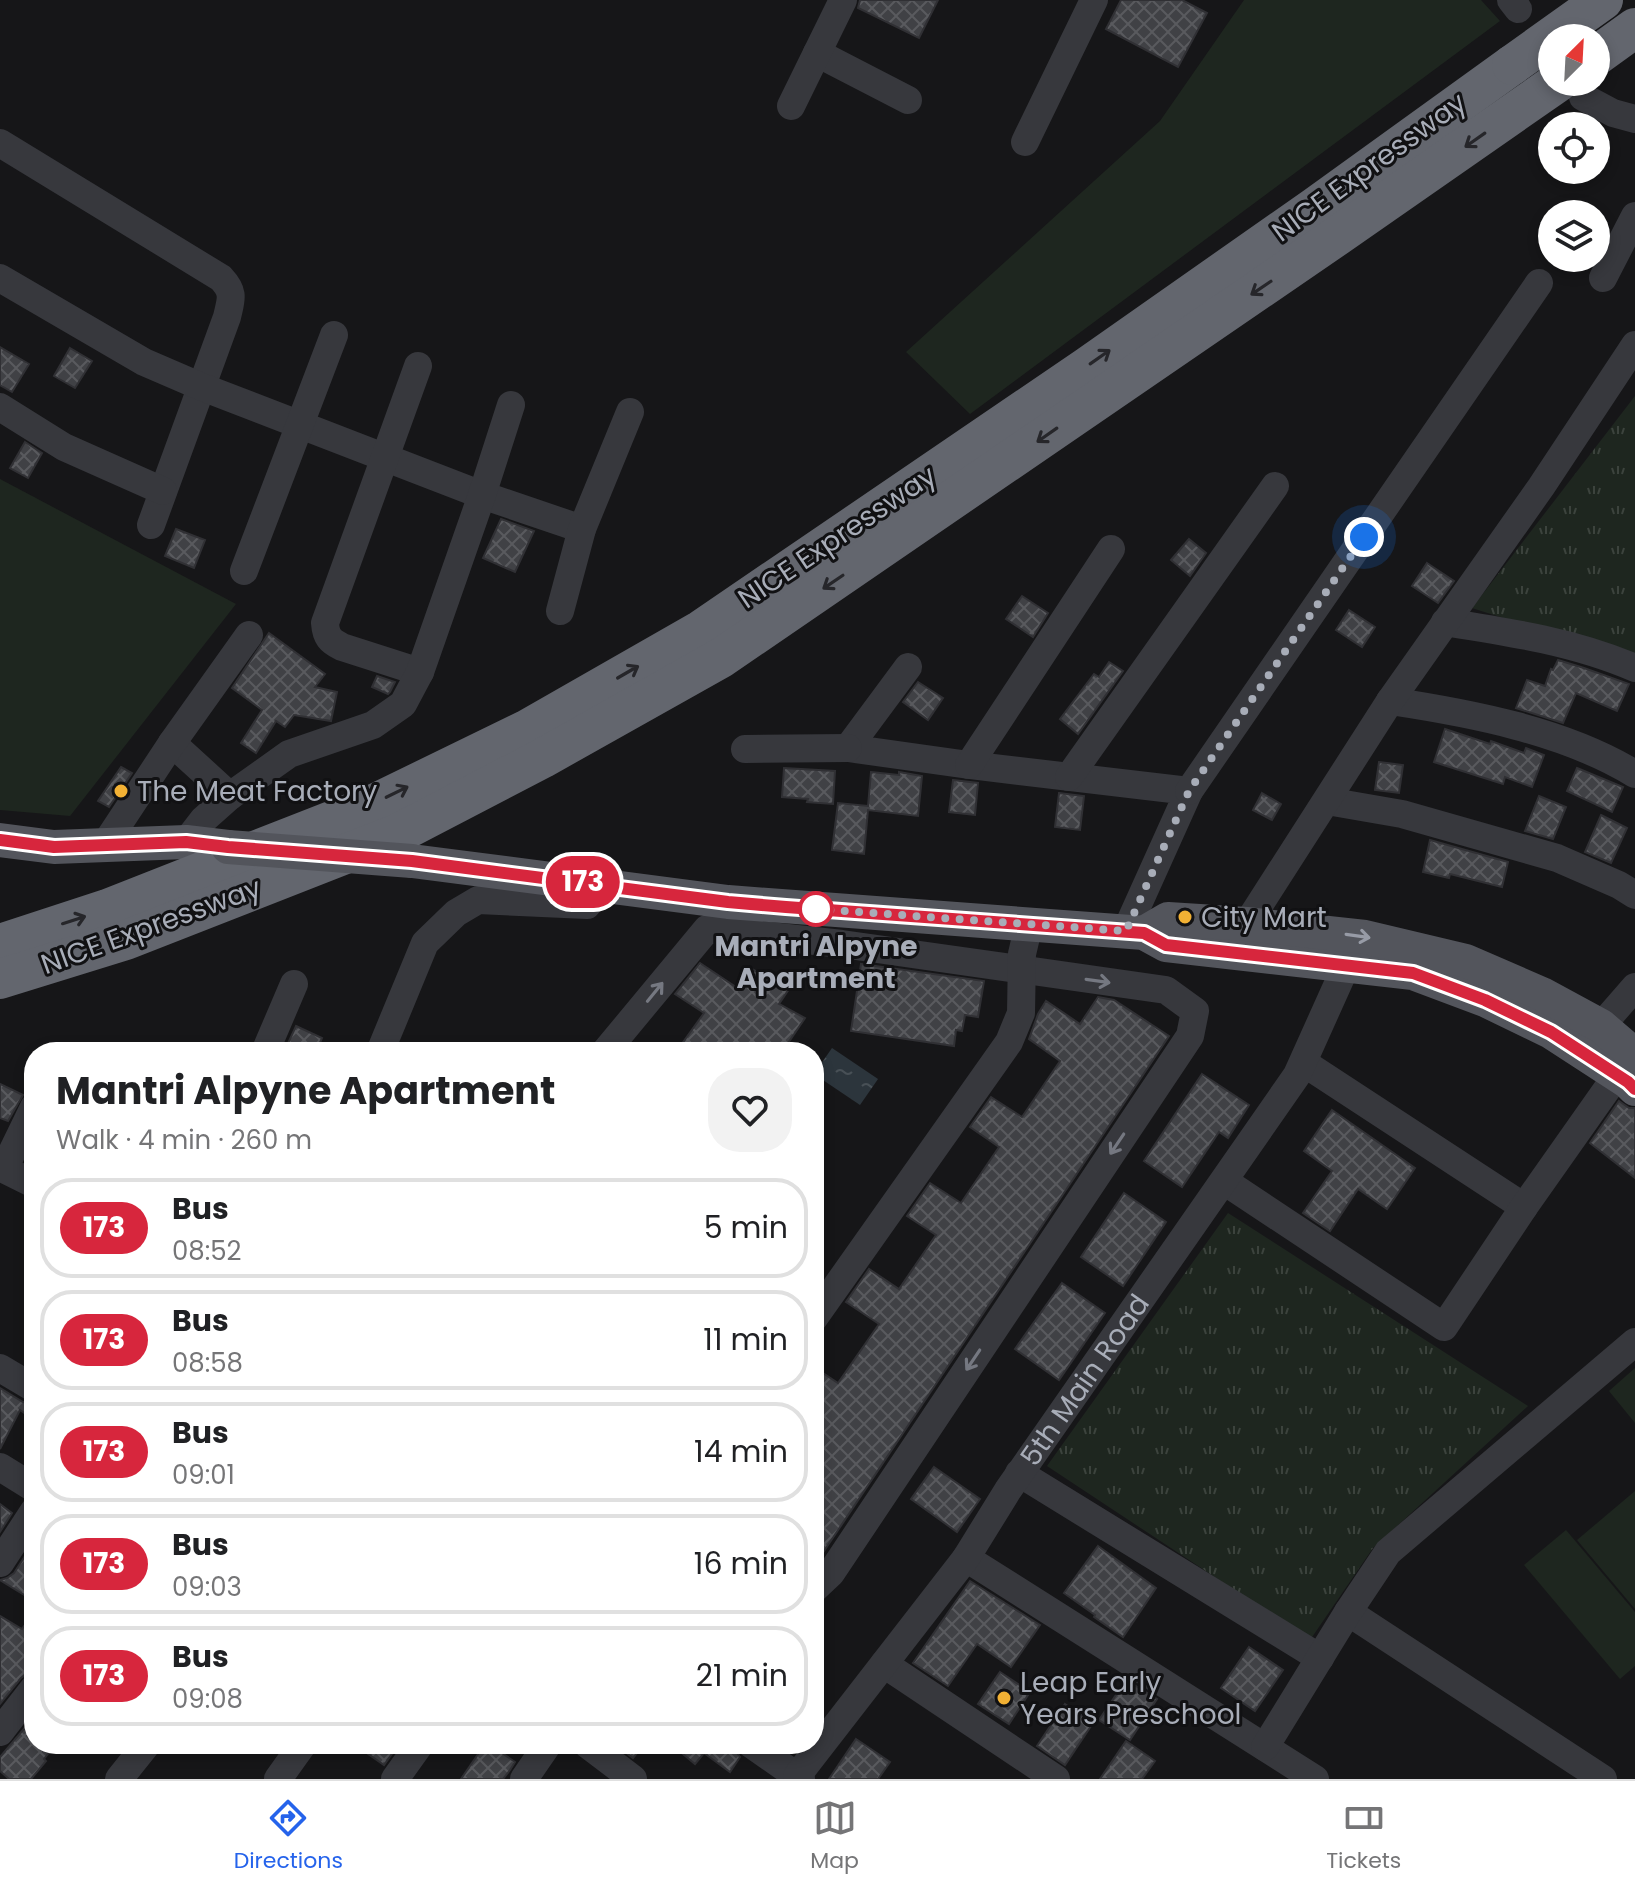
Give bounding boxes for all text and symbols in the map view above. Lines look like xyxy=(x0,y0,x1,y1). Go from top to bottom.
north arrow xyxy=(1538,24,1610,96)
map controls xyxy=(1538,24,1610,272)
street label: NICE Expressway xyxy=(1264,83,1474,251)
button: locate xyxy=(1538,112,1610,184)
one-way arrow xyxy=(1465,132,1487,148)
button: layers xyxy=(1538,200,1610,272)
one-way arrow xyxy=(1251,280,1273,296)
one-way arrow xyxy=(1089,349,1111,365)
one-way arrow xyxy=(1036,426,1058,443)
street label: NICE Expressway xyxy=(730,456,944,618)
your location xyxy=(1344,517,1384,557)
one-way arrow xyxy=(822,574,844,590)
one-way arrow xyxy=(615,664,639,679)
place label: The Meat Factory xyxy=(137,772,378,811)
marker: The Meat Factory xyxy=(112,782,130,800)
one-way arrow xyxy=(385,784,409,799)
line badge: 173 xyxy=(537,856,629,908)
text: 173 xyxy=(562,862,604,901)
street label: NICE Expressway xyxy=(36,868,267,984)
marker: Mantri Alpyne Apartment xyxy=(799,892,833,926)
place label: City Mart xyxy=(1201,898,1327,937)
marker: City Mart xyxy=(1176,908,1194,926)
one-way arrow xyxy=(61,911,86,926)
place label: Mantri Alpyne Apartment xyxy=(715,927,917,998)
one-way arrow xyxy=(1344,929,1371,944)
one-way arrow xyxy=(1084,973,1111,988)
one-way arrow xyxy=(646,982,664,1003)
text: Mantri Alpyne Apartment xyxy=(56,1064,555,1117)
button: heart xyxy=(708,1068,792,1152)
text: Walk · 4 min · 260 m xyxy=(56,1122,312,1158)
one-way arrow xyxy=(1109,1132,1126,1154)
text: Bus xyxy=(172,1187,229,1230)
text: 5 min xyxy=(704,1206,788,1249)
text: 173 xyxy=(83,1208,125,1247)
text: 08:52 xyxy=(172,1233,242,1269)
street label: 5th Main Road xyxy=(1011,1286,1158,1474)
text: Bus xyxy=(172,1299,229,1342)
text: 11 min xyxy=(703,1318,788,1361)
text: 173 xyxy=(83,1320,125,1359)
text: 08:58 xyxy=(172,1345,243,1381)
one-way arrow xyxy=(965,1348,981,1371)
text: Bus xyxy=(172,1411,229,1454)
text: 14 min xyxy=(694,1430,788,1473)
text: 173 xyxy=(83,1432,125,1471)
text: 09:01 xyxy=(172,1457,235,1493)
text: Bus xyxy=(172,1523,229,1566)
text: 16 min xyxy=(694,1542,788,1585)
text: 173 xyxy=(83,1544,125,1583)
text: 09:03 xyxy=(172,1569,242,1605)
text: Bus xyxy=(172,1635,229,1678)
text: 21 min xyxy=(696,1654,788,1697)
text: 173 xyxy=(83,1656,125,1695)
place label: Leap Early Years Preschool xyxy=(1020,1663,1241,1734)
text: 09:08 xyxy=(172,1681,243,1717)
marker: Leap Early Years Preschool xyxy=(995,1689,1013,1707)
tab: Directions xyxy=(234,1796,343,1877)
tab: Map xyxy=(810,1796,859,1877)
tab: Tickets xyxy=(1326,1796,1401,1877)

